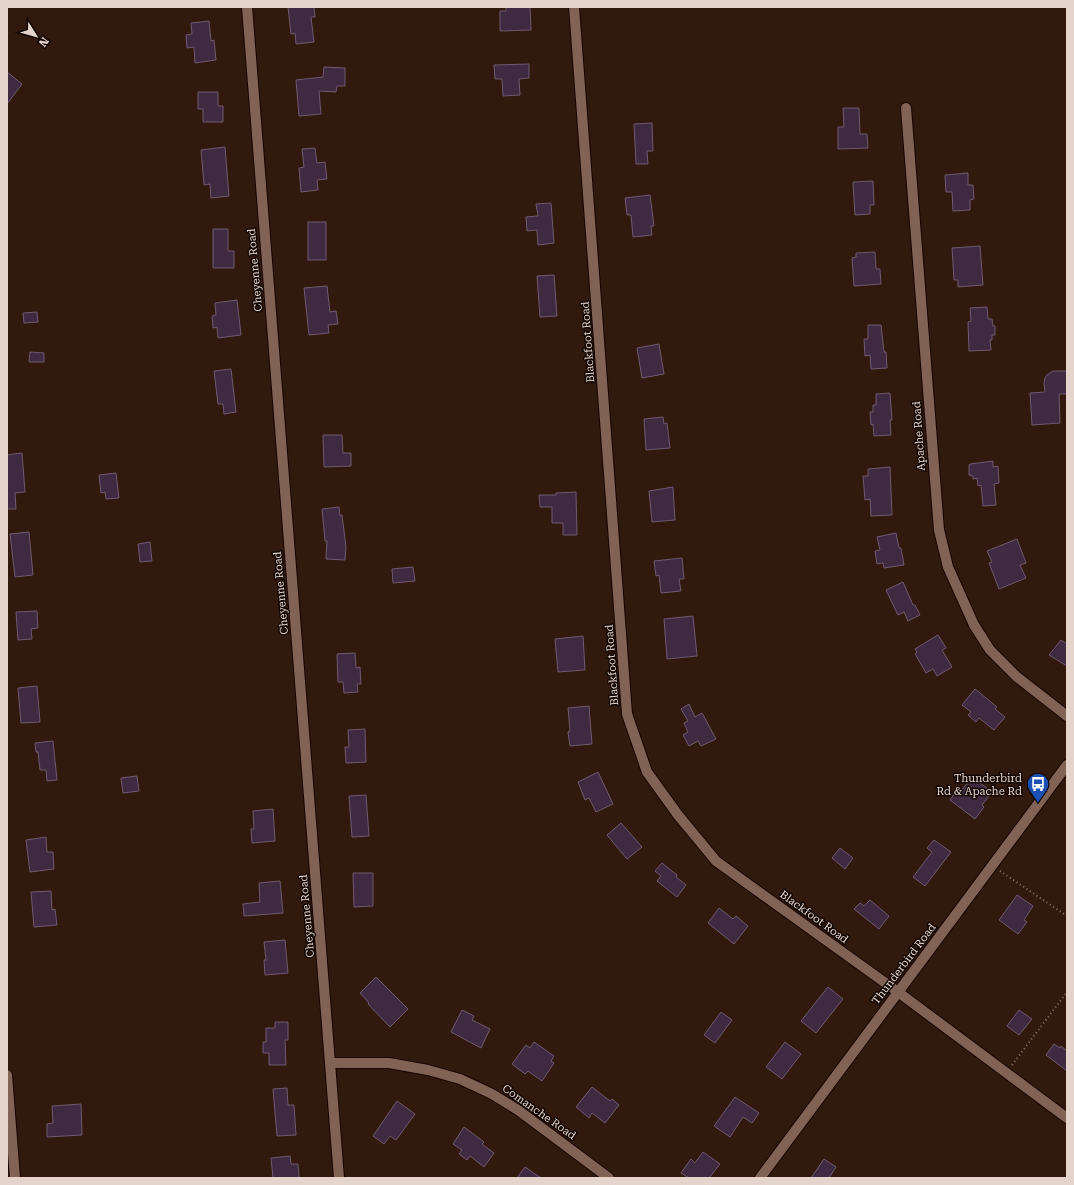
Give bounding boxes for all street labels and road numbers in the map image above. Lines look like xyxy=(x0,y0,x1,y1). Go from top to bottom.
street label: Cheyenne Road xyxy=(245,228,265,312)
street label: Blackfoot Road xyxy=(579,301,597,383)
street label: Apache Road xyxy=(910,401,928,471)
street label: Cheyenne Road xyxy=(271,551,291,635)
street label: Blackfoot Road xyxy=(603,624,621,706)
street label: Cheyenne Road xyxy=(297,874,317,958)
street label: Blackfoot Road xyxy=(777,888,851,946)
street label: Thunderbird Road xyxy=(869,921,939,1007)
street label: Comanche Road xyxy=(500,1082,578,1142)

